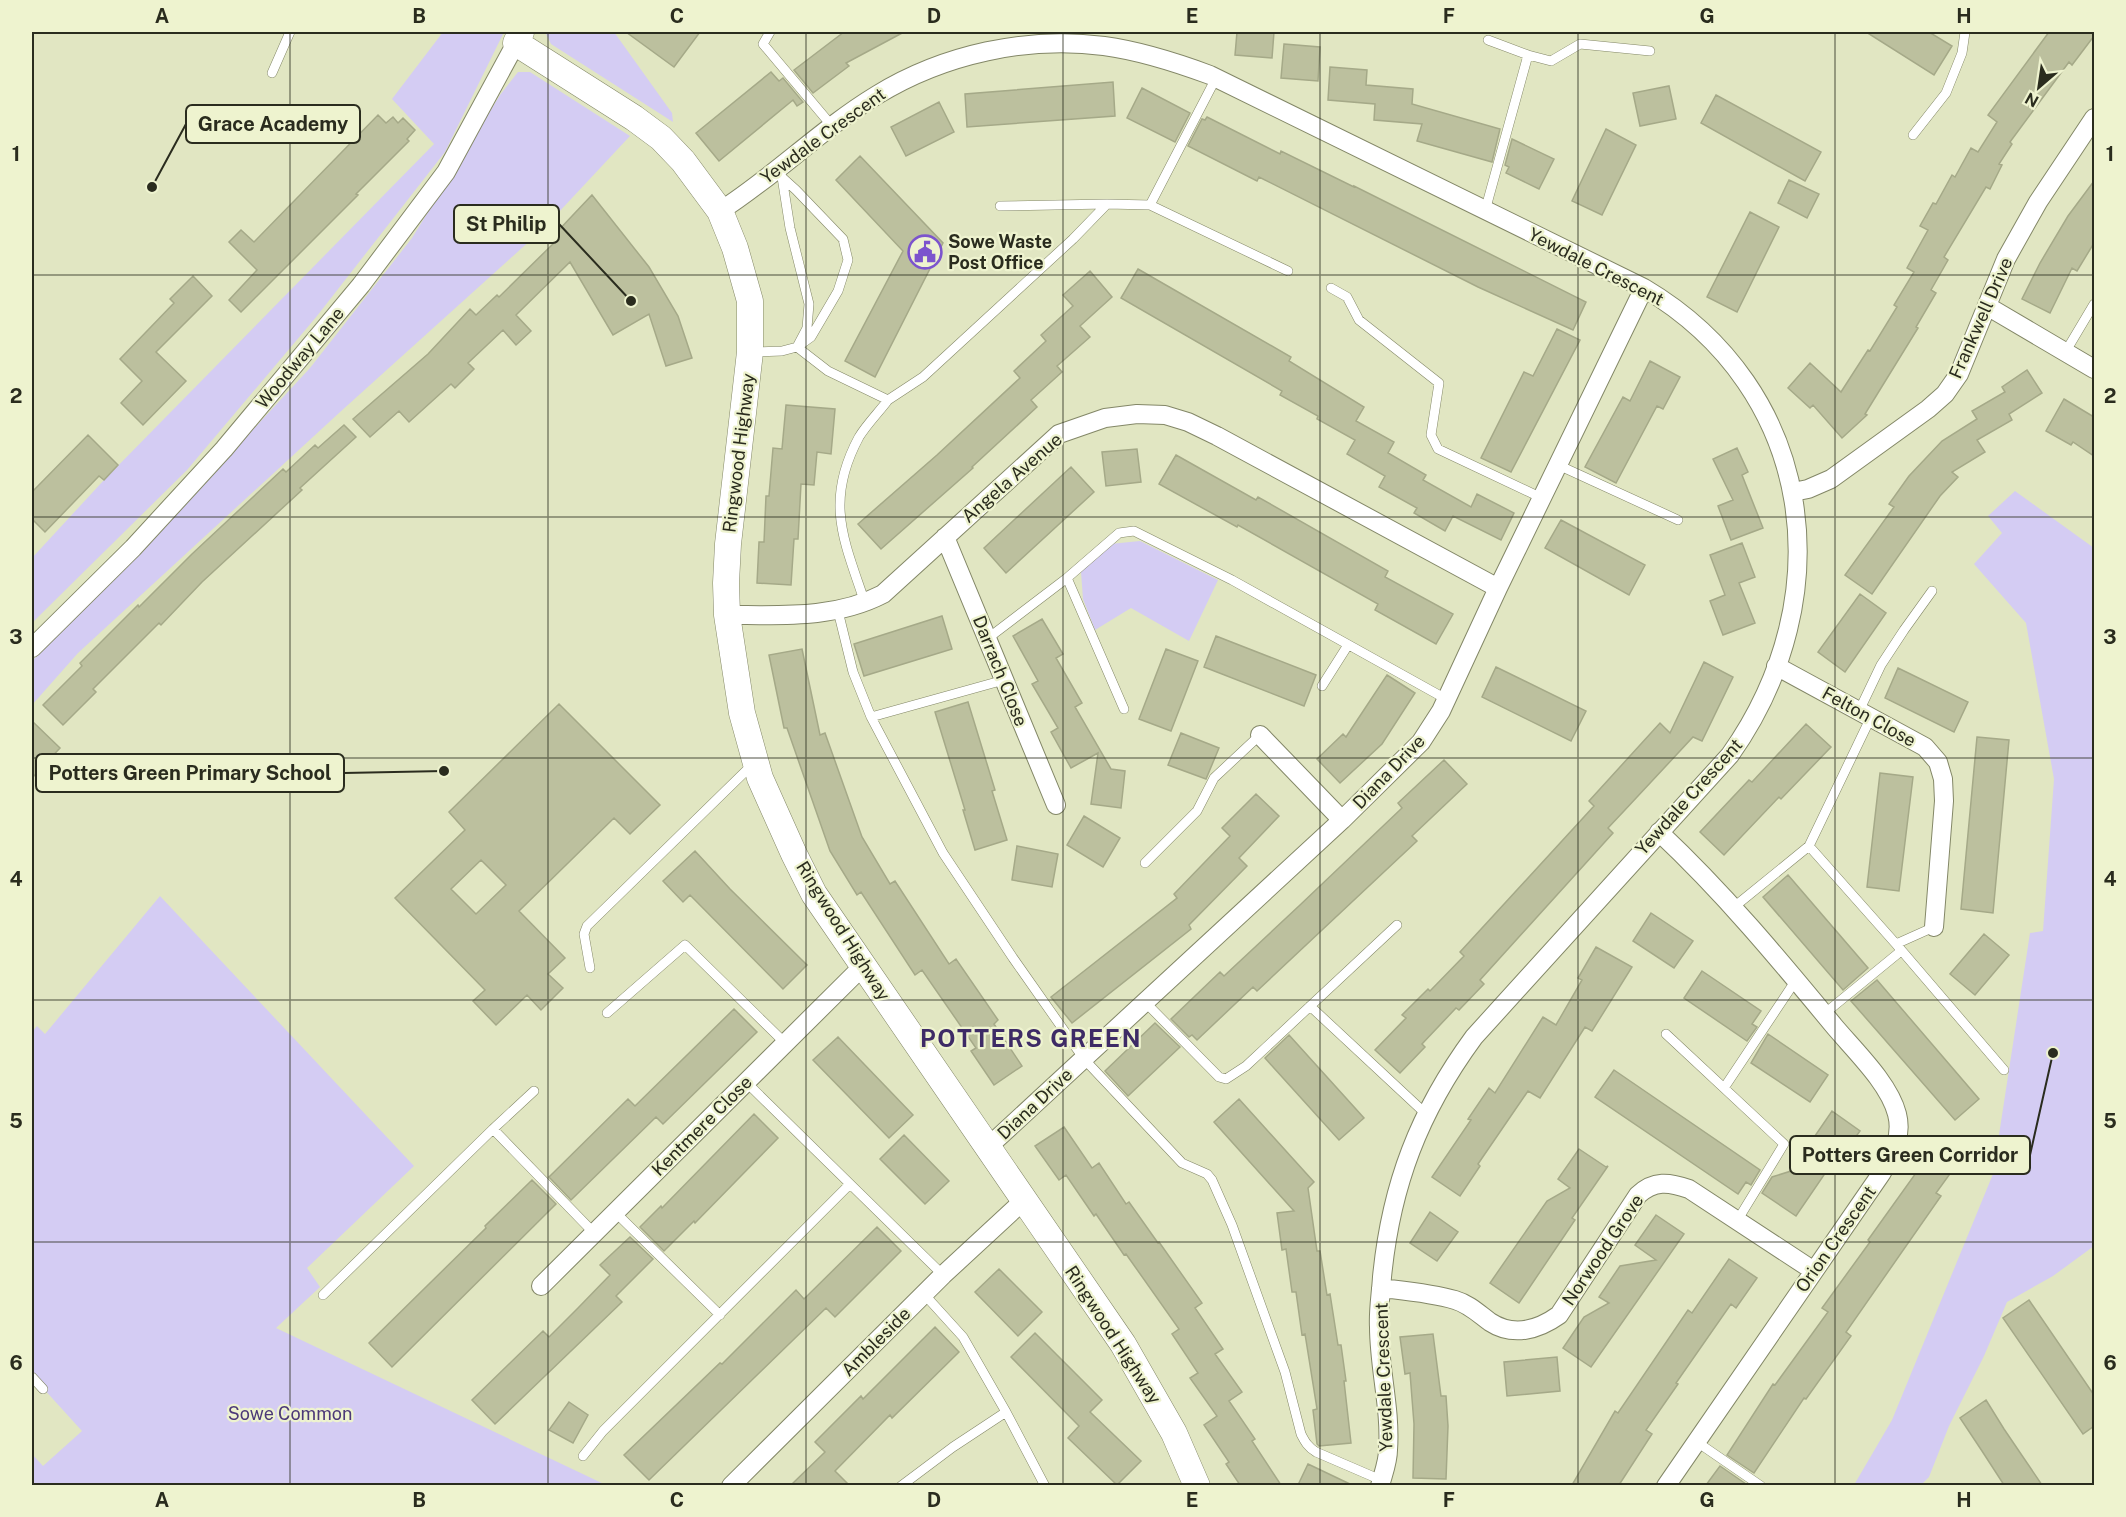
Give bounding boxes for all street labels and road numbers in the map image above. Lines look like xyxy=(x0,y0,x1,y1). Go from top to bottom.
street label: Yewdale Crescent xyxy=(756,83,889,188)
street label: Yewdale Crescent xyxy=(1525,223,1668,310)
street label: Frankwell Drive xyxy=(1944,254,2017,382)
street label: Woodway Lane xyxy=(251,303,348,413)
street label: Ringwood Highway xyxy=(718,372,759,534)
street label: Angela Avenue xyxy=(957,428,1066,527)
street label: Darrach Close xyxy=(969,612,1032,729)
street label: Felton Close xyxy=(1819,682,1920,751)
street label: Diana Drive xyxy=(1348,730,1429,813)
street label: Yewdale Crescent xyxy=(1631,734,1746,859)
street label: Ringwood Highway xyxy=(792,857,895,1005)
street label: Diana Drive xyxy=(993,1064,1076,1144)
street label: Kentmere Close xyxy=(647,1071,756,1180)
street label: Orion Crescent xyxy=(1791,1182,1880,1296)
street label: Norwood Grove xyxy=(1558,1190,1647,1309)
street label: Ringwood Highway xyxy=(1061,1262,1166,1408)
street label: Yewdale Crescent xyxy=(1370,1302,1397,1452)
street label: Ambleside xyxy=(837,1303,914,1380)

